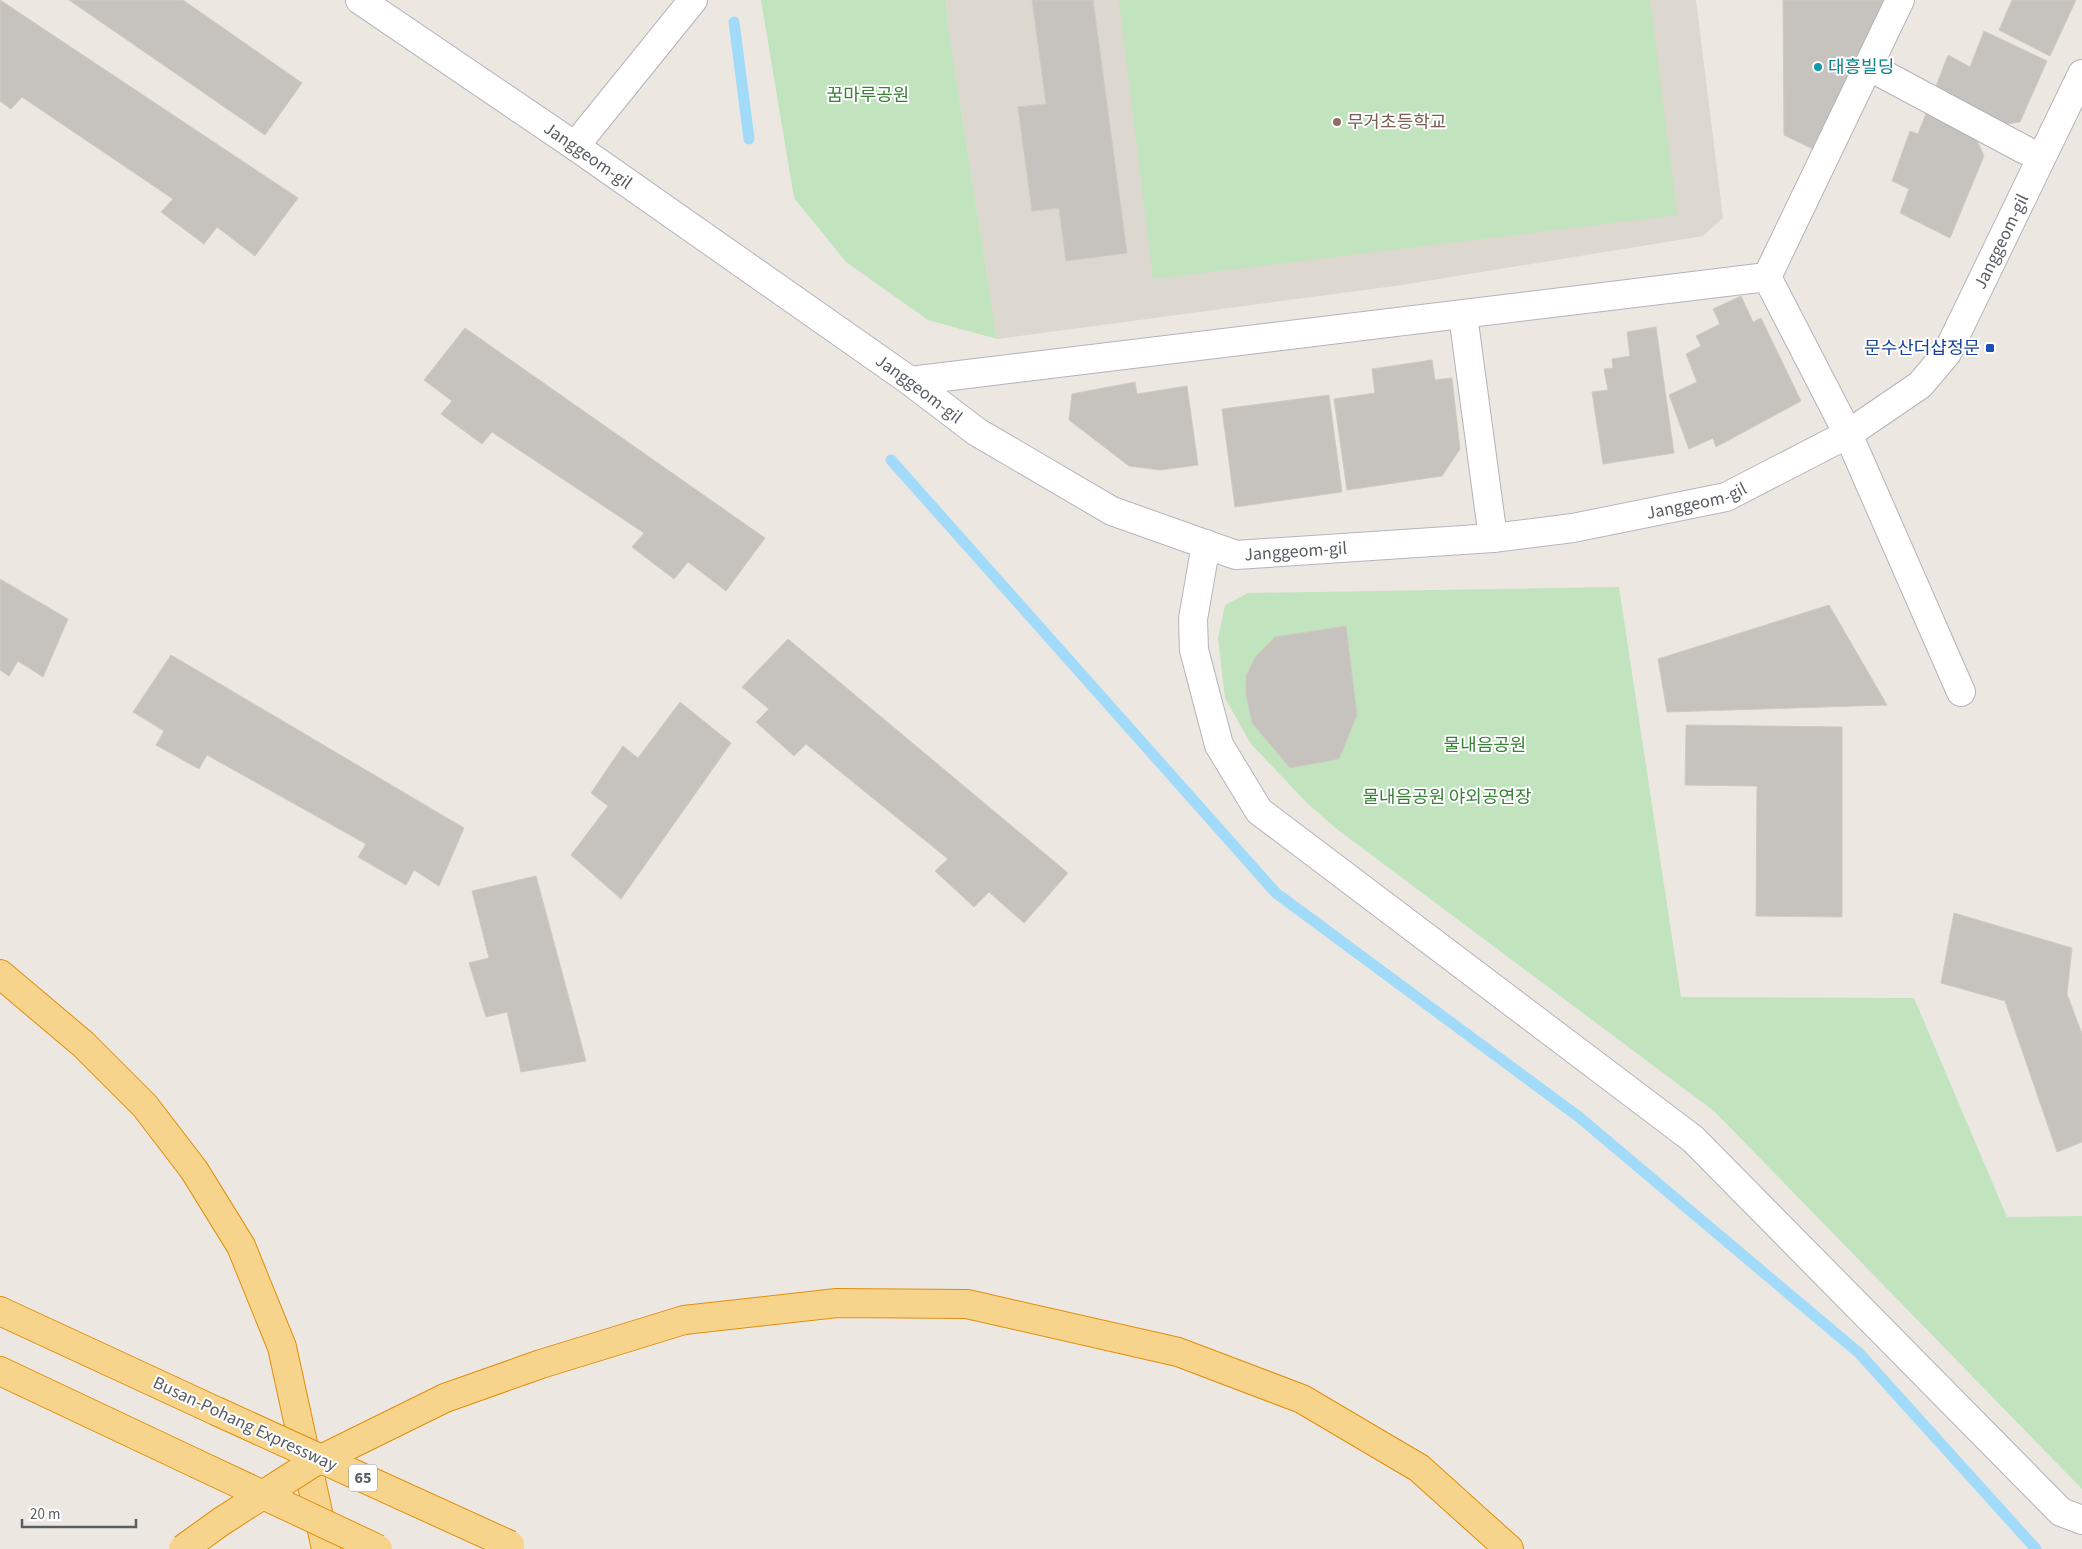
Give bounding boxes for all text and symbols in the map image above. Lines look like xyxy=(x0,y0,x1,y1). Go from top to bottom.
place label: 대흥빌딩 xyxy=(1828,55,1894,80)
marker: 대흥빌딩 xyxy=(1812,61,1824,73)
park label: 꿈마루공원 xyxy=(827,83,909,108)
place label: 무거초등학교 xyxy=(1347,110,1446,135)
street label: Janggeom-gil xyxy=(539,116,637,195)
marker: 무거초등학교 xyxy=(1331,116,1343,128)
street label: Janggeom-gil xyxy=(1967,190,2035,293)
place label: 문수산더샵정문 xyxy=(1864,336,1980,361)
marker: 문수산더샵정문 xyxy=(1984,342,1996,354)
street label: Janggeom-gil xyxy=(870,348,968,429)
street label: Janggeom-gil xyxy=(1644,476,1751,525)
street label: Janggeom-gil xyxy=(1243,535,1348,567)
park label: 물내음공원 xyxy=(1444,733,1526,758)
park label: 물내음공원 야외공연장 xyxy=(1362,785,1532,810)
street label: Busan-Pohang Expressway xyxy=(149,1370,342,1478)
road number: 65 xyxy=(349,1465,377,1492)
scale bar xyxy=(22,1496,136,1528)
text: 20 m xyxy=(30,1504,60,1525)

